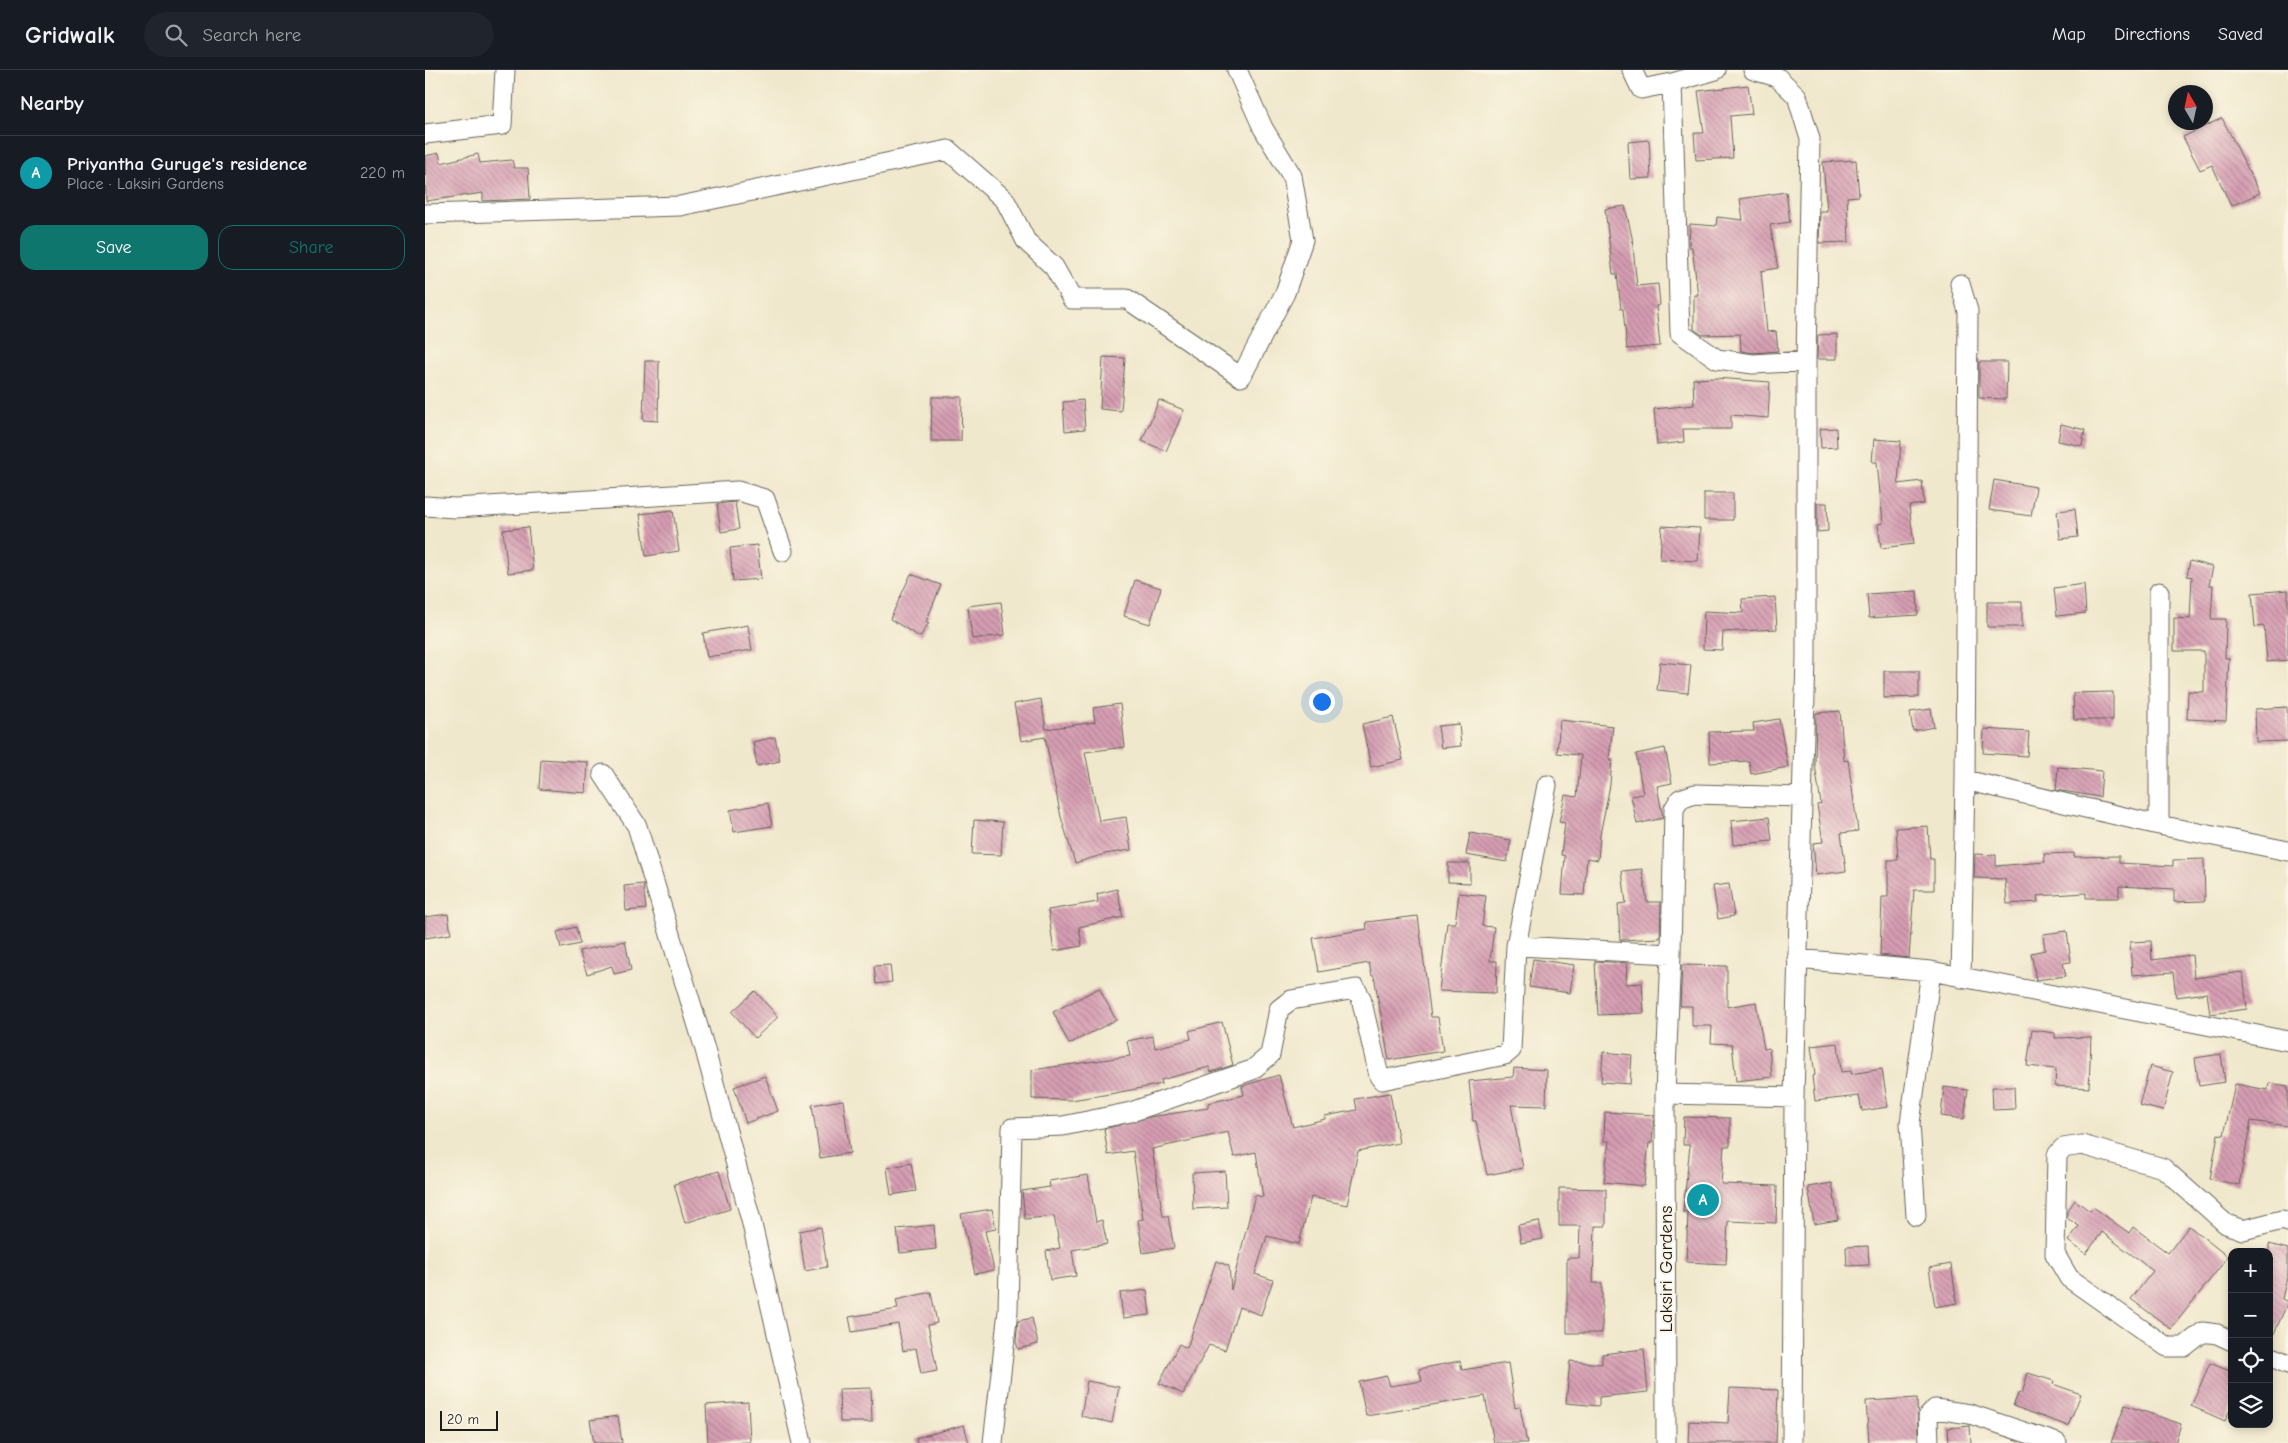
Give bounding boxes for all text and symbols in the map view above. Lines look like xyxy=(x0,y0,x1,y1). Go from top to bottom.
search box xyxy=(144,12,494,57)
text: Gridwalk xyxy=(25,21,114,49)
icon: search xyxy=(162,21,190,49)
text: Search here xyxy=(202,24,301,46)
text: Map xyxy=(2052,24,2086,45)
text: Directions xyxy=(2114,24,2190,45)
text: Saved xyxy=(2218,24,2263,45)
north arrow xyxy=(2168,85,2213,130)
text: Nearby xyxy=(20,91,84,115)
text: Priyantha Guruge's residence xyxy=(67,153,307,175)
text: A xyxy=(32,164,40,182)
text: 220 m xyxy=(360,164,405,182)
text: Place · Laksiri Gardens xyxy=(67,175,224,193)
button: Save xyxy=(20,225,208,270)
button: Share xyxy=(218,225,405,270)
your location xyxy=(1309,689,1335,715)
pin: A xyxy=(1687,1181,1719,1219)
street label: Laksiri Gardens xyxy=(1655,1205,1677,1332)
map controls xyxy=(2228,1248,2273,1428)
button: + xyxy=(2228,1248,2273,1293)
button: − xyxy=(2228,1293,2273,1338)
button: locate xyxy=(2228,1338,2273,1383)
button: layers xyxy=(2228,1383,2273,1428)
scale bar xyxy=(440,1408,497,1431)
text: 20 m xyxy=(447,1411,479,1428)

